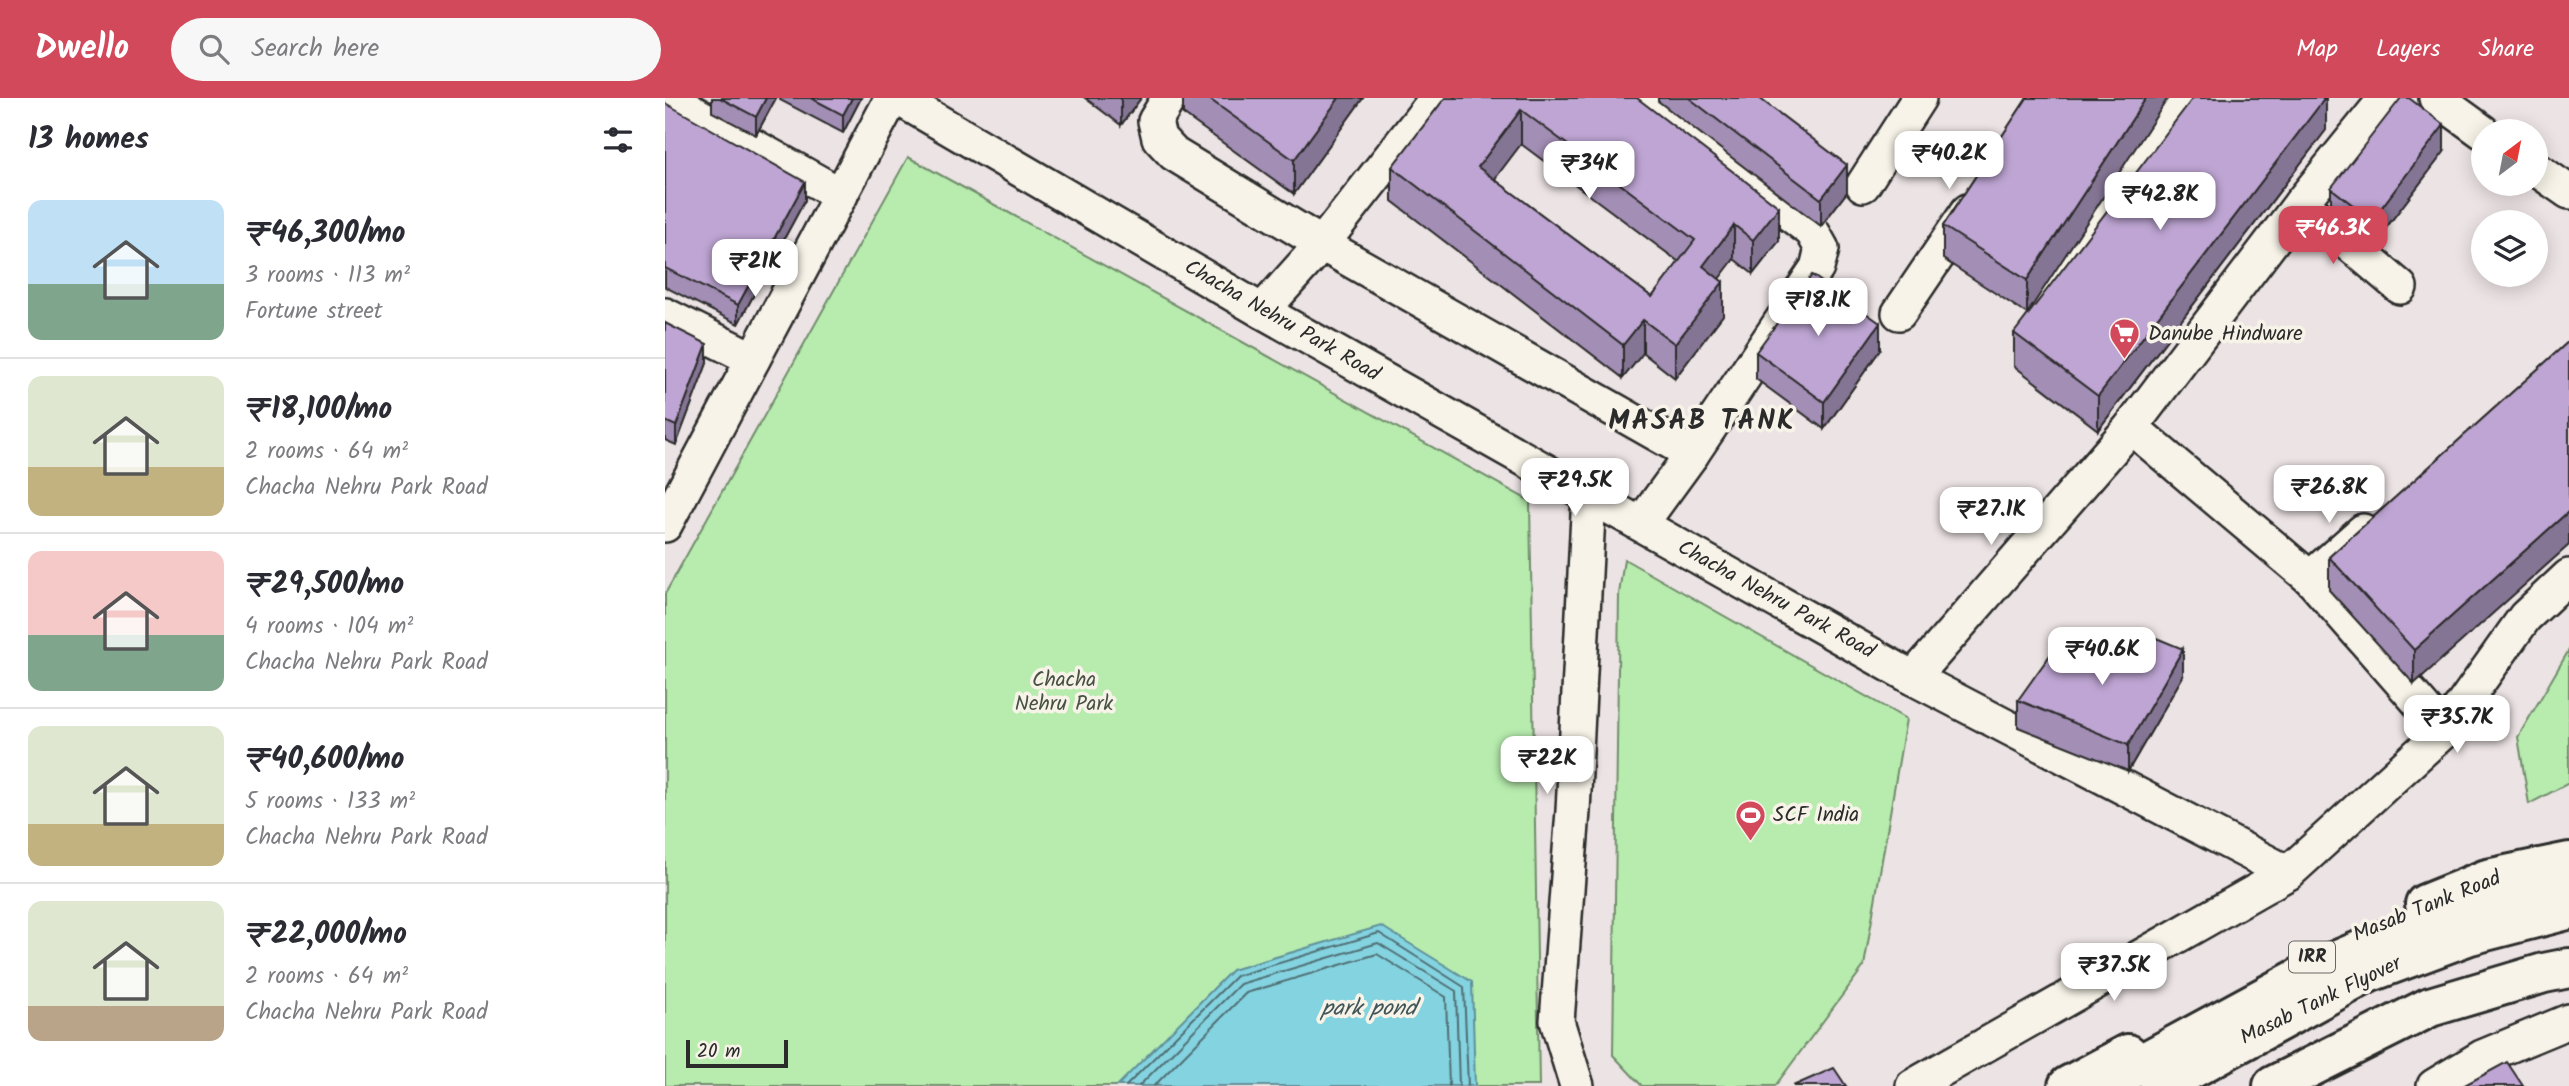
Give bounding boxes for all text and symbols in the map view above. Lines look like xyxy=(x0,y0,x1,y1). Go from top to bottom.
search box xyxy=(171,18,661,81)
text: Dwello xyxy=(35,23,129,76)
text: Search here xyxy=(251,28,379,70)
icon: search xyxy=(195,30,233,68)
text: Map xyxy=(2296,30,2338,69)
text: Layers xyxy=(2376,30,2440,69)
text: Share xyxy=(2478,30,2534,69)
text: 13 homes xyxy=(28,116,149,164)
north arrow xyxy=(2471,119,2548,196)
map controls xyxy=(2471,119,2548,287)
icon: filters xyxy=(599,121,637,159)
pin: ₹40.2K xyxy=(1892,132,2006,191)
text: ₹40.2K xyxy=(1910,136,1988,172)
pin: ₹34K xyxy=(1548,141,1630,201)
text: ₹34K xyxy=(1560,146,1618,182)
pin: ₹42.8K xyxy=(2103,172,2217,232)
text: ₹42.8K xyxy=(2121,177,2199,213)
pin: ₹46.3K xyxy=(2276,206,2390,266)
text: ₹46,300/mo xyxy=(245,210,405,258)
button: layers xyxy=(2471,210,2548,287)
text: ₹46.3K xyxy=(2295,211,2371,247)
icon: home xyxy=(84,228,168,312)
pin: ₹21K xyxy=(714,240,796,299)
text: ₹21K xyxy=(728,244,782,280)
street label: Chacha Nehru Park Road xyxy=(1178,251,1387,391)
text: 3 rooms · 113 m² xyxy=(245,258,410,294)
pin: ₹18.1K xyxy=(1761,278,1875,338)
text: ₹18.1K xyxy=(1785,283,1851,319)
text: Fortune street xyxy=(245,294,383,330)
supermarket icon: Danube Hindware xyxy=(2108,317,2142,361)
place label: Danube Hindware xyxy=(2148,318,2303,351)
text: ₹18,100/mo xyxy=(245,386,392,434)
district label: MASAB TANK xyxy=(1608,399,1796,444)
icon: home xyxy=(84,404,168,488)
text: 2 rooms · 64 m² xyxy=(245,434,408,470)
pin: ₹29.5K xyxy=(1518,458,1632,518)
text: ₹29.5K xyxy=(1537,463,1613,499)
pin: ₹26.8K xyxy=(2272,466,2386,525)
text: Chacha Nehru Park Road xyxy=(245,470,488,506)
text: ₹26.8K xyxy=(2290,470,2368,506)
pin: ₹27.1K xyxy=(1934,488,2048,547)
text: ₹27.1K xyxy=(1956,492,2026,528)
street label: Chacha Nehru Park Road xyxy=(1671,532,1881,668)
text: ₹29,500/mo xyxy=(245,561,404,609)
icon: home xyxy=(84,579,168,663)
text: 4 rooms · 104 m² xyxy=(245,609,413,645)
pin: ₹40.6K xyxy=(2045,628,2159,687)
text: ₹40.6K xyxy=(2064,632,2140,668)
text: Chacha Nehru Park Road xyxy=(245,645,488,681)
park label: Chacha Nehru Park xyxy=(1015,664,1113,721)
pin: ₹35.7K xyxy=(2400,696,2514,755)
text: ₹35.7K xyxy=(2420,700,2494,736)
text: ₹40,600/mo xyxy=(245,736,404,784)
pin: ₹22K xyxy=(1506,736,1588,796)
text: ₹22K xyxy=(1517,741,1577,777)
icon: home xyxy=(84,754,168,838)
text: 5 rooms · 133 m² xyxy=(245,784,415,820)
sports icon: SCF India xyxy=(1733,798,1767,842)
place label: SCF India xyxy=(1773,799,1859,832)
text: Chacha Nehru Park Road xyxy=(245,820,488,856)
street label: Masab Tank Road xyxy=(2348,862,2507,952)
text: ₹22,000/mo xyxy=(245,911,407,959)
icon: home xyxy=(84,929,168,1013)
road number: IRR xyxy=(2289,942,2335,972)
pin: ₹37.5K xyxy=(2057,944,2171,1003)
street label: Masab Tank Flyover xyxy=(2235,947,2408,1054)
text: ₹37.5K xyxy=(2077,948,2151,984)
text: 2 rooms · 64 m² xyxy=(245,959,408,995)
water label: park pond xyxy=(1319,991,1422,1027)
text: Chacha Nehru Park Road xyxy=(245,995,488,1031)
scale bar xyxy=(686,1037,787,1069)
text: 20 m xyxy=(697,1037,740,1067)

